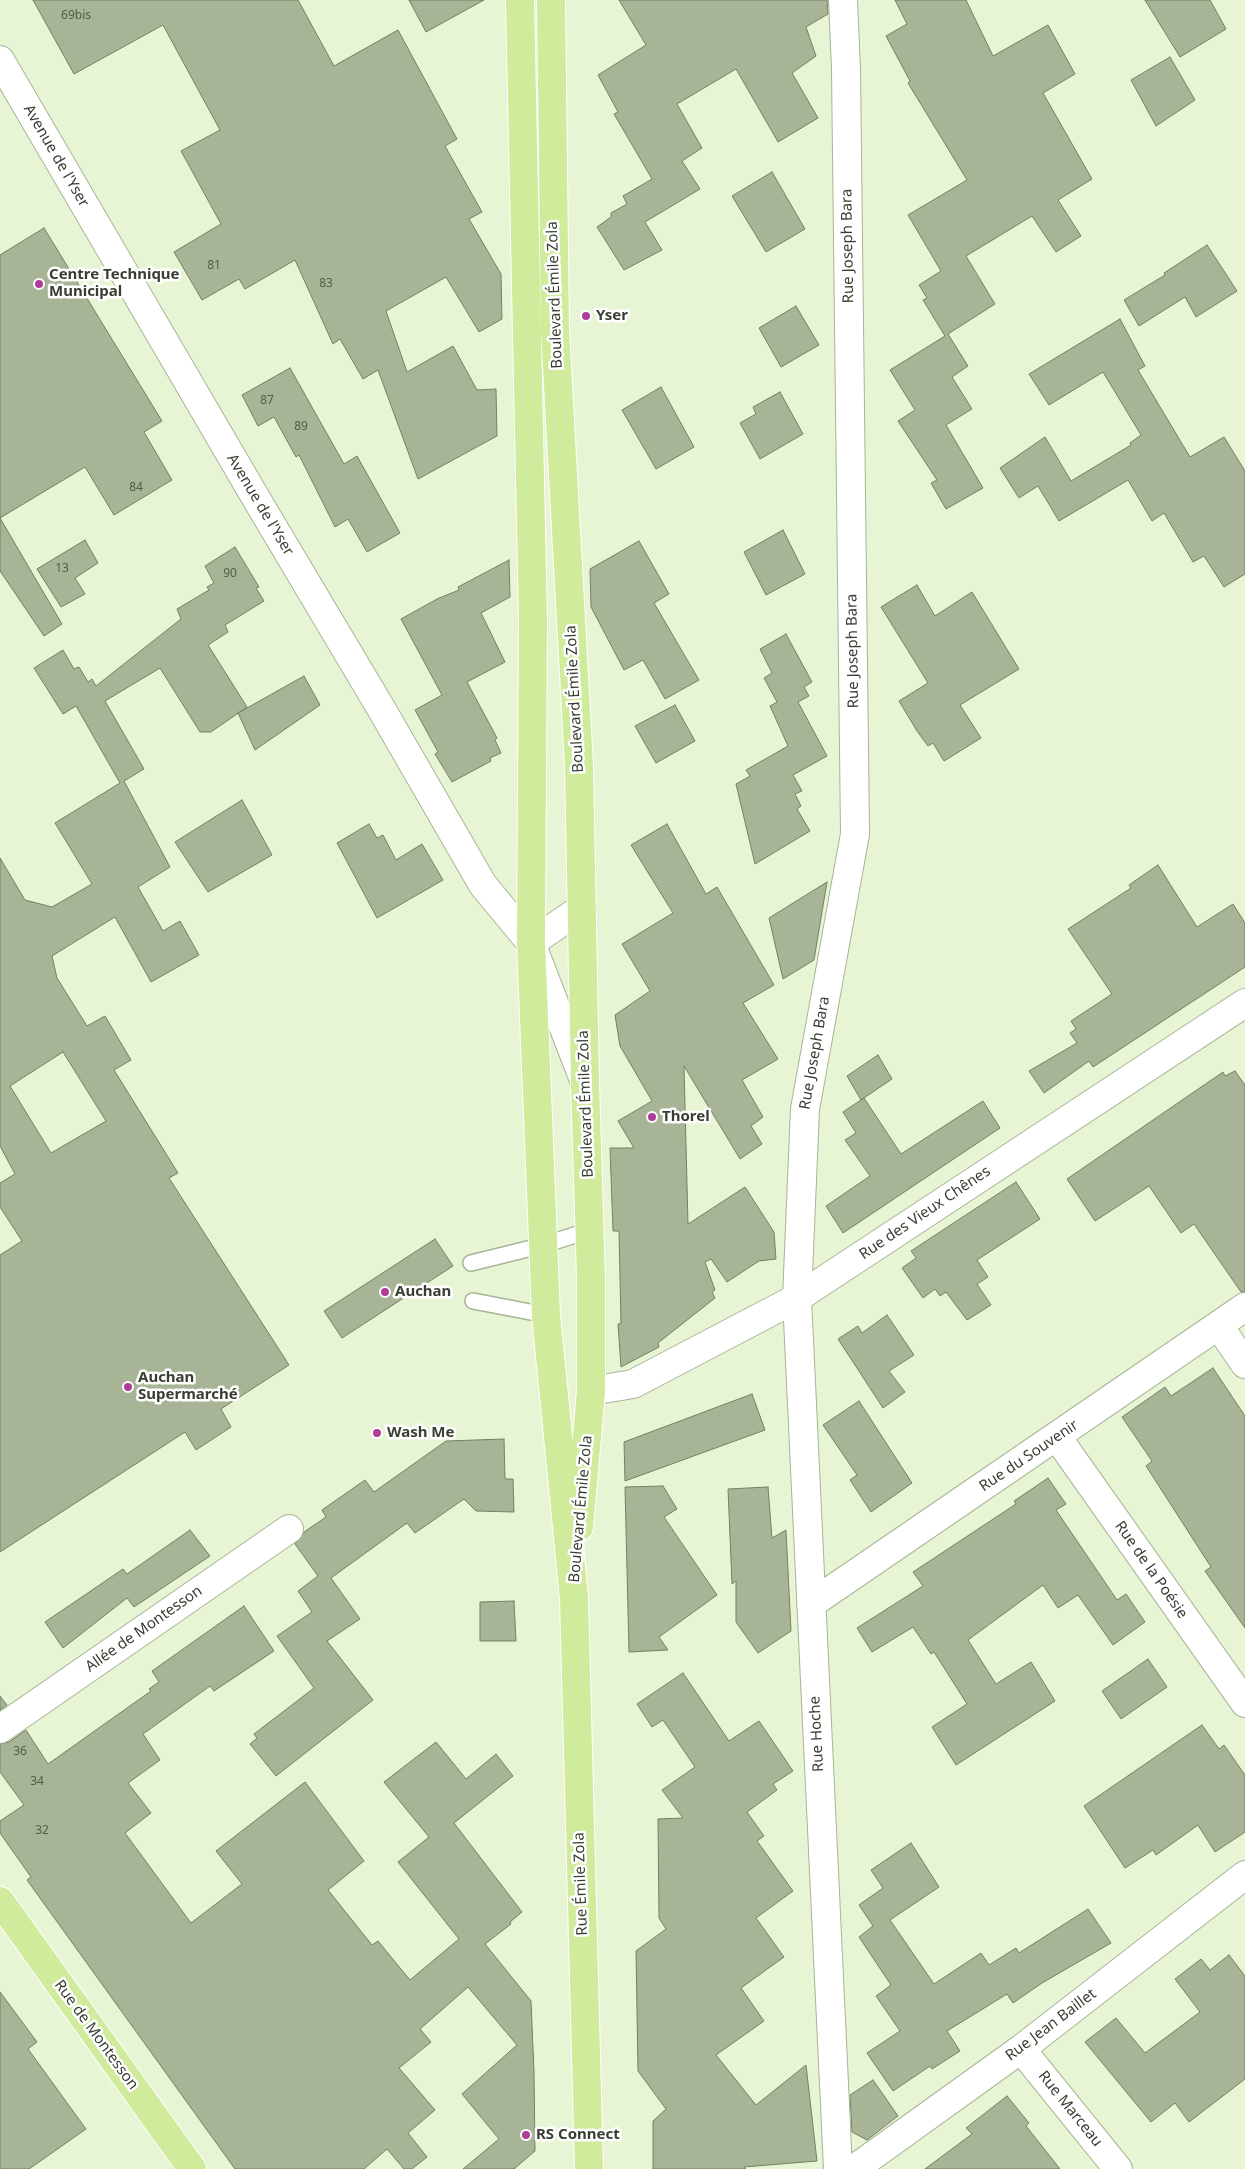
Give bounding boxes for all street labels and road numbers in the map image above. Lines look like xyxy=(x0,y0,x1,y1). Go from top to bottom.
street label: Avenue de l'Yser xyxy=(19,102,93,210)
street label: Rue Joseph Bara xyxy=(838,189,858,303)
street label: Boulevard Émile Zola xyxy=(543,221,567,369)
street label: Avenue de l'Yser xyxy=(223,451,297,559)
street label: Rue Joseph Bara xyxy=(843,594,863,708)
street label: Boulevard Émile Zola xyxy=(562,625,588,773)
street label: Rue Joseph Bara xyxy=(796,995,834,1111)
street label: Boulevard Émile Zola xyxy=(574,1030,598,1178)
street label: Rue des Vieux Chênes xyxy=(856,1162,994,1264)
street label: Rue du Souvenir xyxy=(976,1416,1082,1496)
street label: Boulevard Émile Zola xyxy=(566,1435,596,1583)
street label: Rue de la Poésie xyxy=(1111,1518,1191,1622)
street label: Allée de Montesson xyxy=(82,1582,206,1676)
street label: Rue Hoche xyxy=(806,1696,828,1772)
street label: Rue Émile Zola xyxy=(570,1832,592,1936)
street label: Rue de Montesson xyxy=(50,1977,142,2093)
street label: Rue Jean Baillet xyxy=(1002,1985,1100,2065)
street label: Rue Marceau xyxy=(1034,2068,1106,2150)

